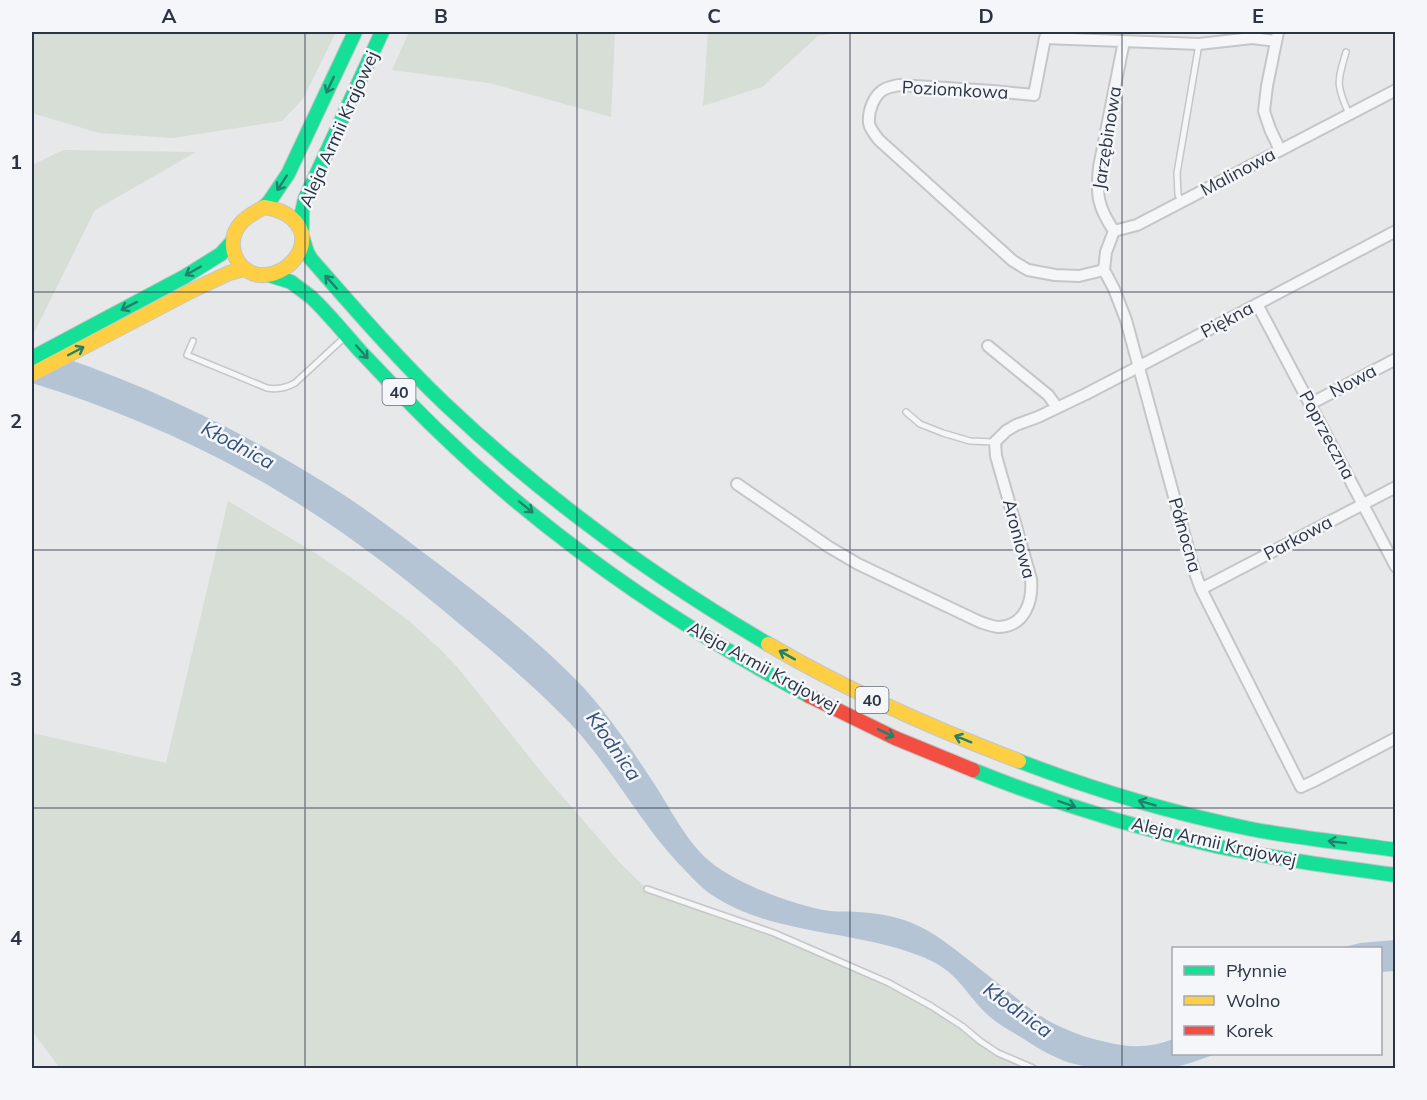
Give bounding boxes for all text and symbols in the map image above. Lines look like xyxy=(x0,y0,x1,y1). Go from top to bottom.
text: A xyxy=(162,3,177,28)
text: B xyxy=(434,3,448,28)
text: C xyxy=(707,3,721,28)
text: D xyxy=(978,3,994,28)
text: E xyxy=(1252,3,1264,28)
street label: Aleja Armii Krajowej xyxy=(294,47,383,210)
one-way arrow xyxy=(324,75,336,93)
street label: Poziomkowa xyxy=(901,75,1009,104)
street label: Jarzębinowa xyxy=(1087,85,1126,191)
street label: Malinowa xyxy=(1196,142,1279,201)
text: 1 xyxy=(10,149,22,174)
one-way arrow xyxy=(276,175,289,192)
one-way arrow xyxy=(185,266,202,278)
one-way arrow xyxy=(324,274,338,289)
street label: Piękna xyxy=(1196,296,1257,343)
one-way arrow xyxy=(120,301,138,313)
one-way arrow xyxy=(66,344,84,356)
one-way arrow xyxy=(355,344,369,359)
street label: Nowa xyxy=(1325,359,1380,402)
road number: 40 xyxy=(382,379,416,405)
street label: Poprzeczna xyxy=(1294,386,1360,483)
text: 2 xyxy=(10,408,22,433)
water label: Kłodnica xyxy=(197,415,279,474)
street label: Północna xyxy=(1164,495,1207,575)
street label: Aroniowa xyxy=(998,497,1041,581)
one-way arrow xyxy=(518,501,534,514)
street label: Parkowa xyxy=(1260,510,1336,565)
street label: Aleja Armii Krajowej xyxy=(684,616,843,717)
one-way arrow xyxy=(778,649,796,660)
text: 3 xyxy=(10,666,22,691)
road number: 40 xyxy=(856,687,888,713)
water label: Kłodnica xyxy=(581,706,647,785)
one-way arrow xyxy=(876,728,894,739)
one-way arrow xyxy=(954,733,972,744)
one-way arrow xyxy=(1138,797,1157,808)
one-way arrow xyxy=(1057,799,1076,810)
street label: Aleja Armii Krajowej xyxy=(1129,811,1299,872)
one-way arrow xyxy=(1328,836,1348,847)
text: 4 xyxy=(10,925,22,950)
legend xyxy=(1172,947,1382,1055)
text: Płynnie xyxy=(1226,959,1287,982)
water label: Kłodnica xyxy=(979,976,1058,1043)
text: Wolno xyxy=(1226,989,1280,1012)
text: Korek xyxy=(1226,1019,1274,1042)

